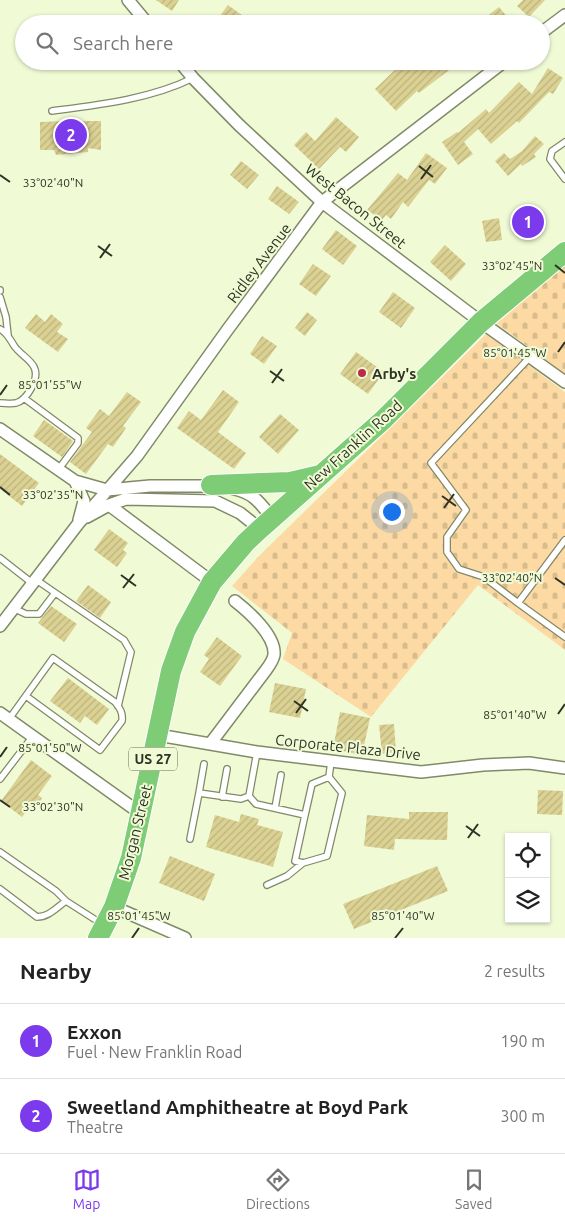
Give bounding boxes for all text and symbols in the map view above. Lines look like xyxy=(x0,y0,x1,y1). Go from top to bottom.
search box xyxy=(15,15,550,70)
icon: search xyxy=(33,29,61,57)
text: Search here xyxy=(73,32,173,54)
pin: 2 xyxy=(55,116,87,154)
street label: West Bacon Street xyxy=(302,160,410,252)
text: 33°02'40"N xyxy=(23,176,83,189)
pin: 1 xyxy=(512,203,544,241)
street label: Ridley Avenue xyxy=(224,220,294,306)
text: 33°02'45"N xyxy=(482,259,542,272)
text: 85°01'45"W xyxy=(483,346,547,359)
place label: Arby's xyxy=(372,365,416,382)
marker: Arby's xyxy=(356,367,368,379)
text: 85°01'55"W xyxy=(18,378,82,391)
street label: New Franklin Road xyxy=(301,397,405,493)
text: 33°02'35"N xyxy=(23,488,83,501)
your location xyxy=(379,499,405,525)
text: 33°02'40"N xyxy=(482,571,542,584)
text: 85°01'40"W xyxy=(483,708,547,721)
street label: Corporate Plaza Drive xyxy=(274,731,422,763)
text: 85°01'50"W xyxy=(18,741,82,754)
road number: US 27 xyxy=(129,748,177,771)
street label: Morgan Street xyxy=(115,782,155,881)
text: 33°02'30"N xyxy=(23,800,83,813)
map controls xyxy=(505,833,550,923)
button: locate xyxy=(505,833,550,878)
button: layers xyxy=(505,878,550,923)
text: 85°01'45"W xyxy=(107,909,171,922)
text: 85°01'40"W xyxy=(371,909,435,922)
text: Nearby xyxy=(20,959,91,983)
text: 2 results xyxy=(484,962,545,980)
text: Exxon xyxy=(67,1021,122,1043)
text: 1 xyxy=(31,1032,41,1050)
text: 190 m xyxy=(500,1032,545,1050)
text: Fuel · New Franklin Road xyxy=(67,1043,242,1061)
text: Sweetland Amphitheatre at Boyd Park xyxy=(67,1096,408,1118)
text: 2 xyxy=(31,1107,41,1125)
text: 300 m xyxy=(500,1107,545,1125)
text: Theatre xyxy=(67,1118,123,1136)
tab: Map xyxy=(73,1166,101,1212)
tab: Directions xyxy=(246,1166,310,1212)
tab: Saved xyxy=(455,1166,492,1212)

